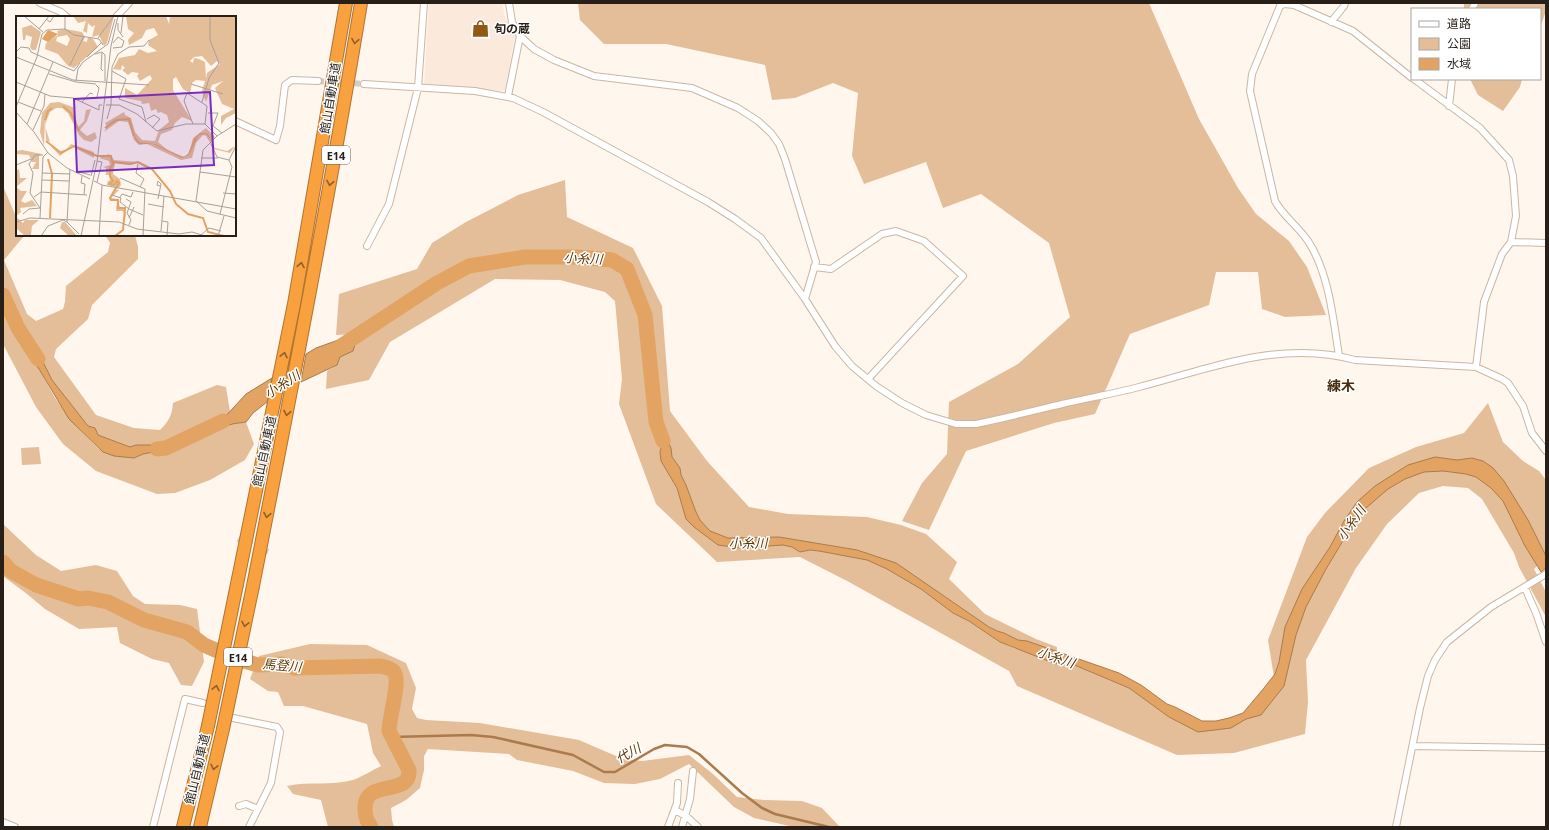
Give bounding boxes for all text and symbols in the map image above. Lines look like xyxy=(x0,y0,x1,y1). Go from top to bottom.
legend xyxy=(1411,8,1541,80)
text: 道路 xyxy=(1447,15,1471,32)
inset map xyxy=(16,16,236,236)
shop icon: 旬の蔵 xyxy=(471,18,491,38)
place label: 旬の蔵 xyxy=(494,20,530,37)
text: 公園 xyxy=(1447,35,1471,52)
one-way arrow xyxy=(351,38,360,45)
text: 水域 xyxy=(1447,55,1471,72)
street label: 館山自動車道 xyxy=(316,61,344,135)
road number: E14 xyxy=(322,146,350,164)
one-way arrow xyxy=(327,180,335,186)
water label: 小糸川 xyxy=(563,248,605,268)
one-way arrow xyxy=(296,262,305,269)
one-way arrow xyxy=(279,352,287,358)
water label: 小糸川 xyxy=(261,365,305,402)
district label: 練木 xyxy=(1327,376,1355,395)
one-way arrow xyxy=(283,409,292,416)
street label: 館山自動車道 xyxy=(248,414,280,488)
water label: 小糸川 xyxy=(1332,500,1371,544)
one-way arrow xyxy=(263,512,272,518)
water label: 小糸川 xyxy=(728,534,770,552)
one-way arrow xyxy=(241,621,249,627)
water label: 小糸川 xyxy=(1035,642,1079,673)
road number: E14 xyxy=(224,648,252,666)
water label: 馬登川 xyxy=(262,654,304,676)
one-way arrow xyxy=(211,685,219,691)
street label: 館山自動車道 xyxy=(181,732,213,806)
water label: 代川 xyxy=(612,738,645,767)
one-way arrow xyxy=(210,764,218,770)

